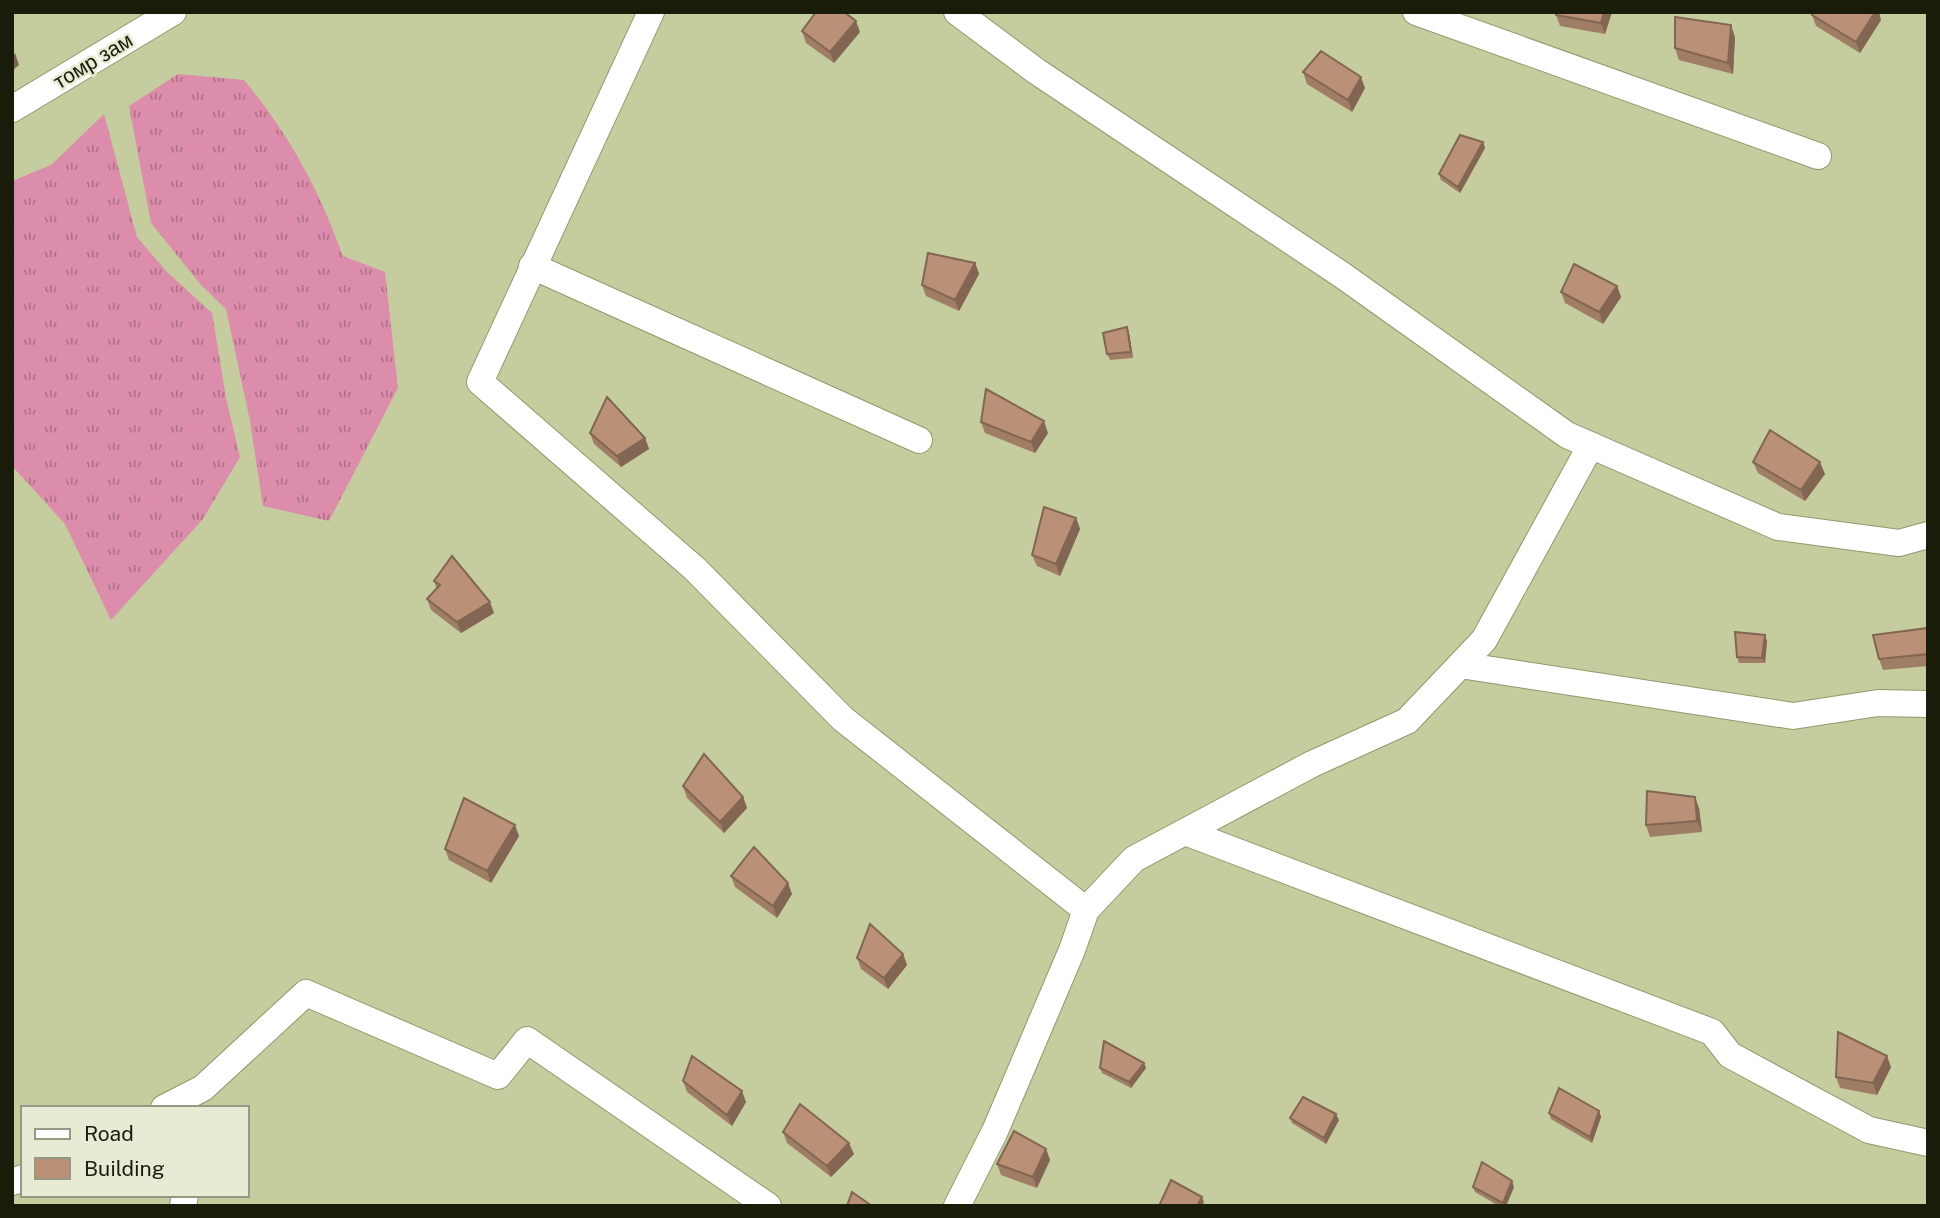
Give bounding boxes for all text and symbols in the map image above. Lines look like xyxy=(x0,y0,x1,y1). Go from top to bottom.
street label: томр зам xyxy=(49,27,137,94)
legend xyxy=(21,1106,248,1197)
text: Road xyxy=(84,1121,134,1146)
text: Building xyxy=(84,1156,165,1181)

